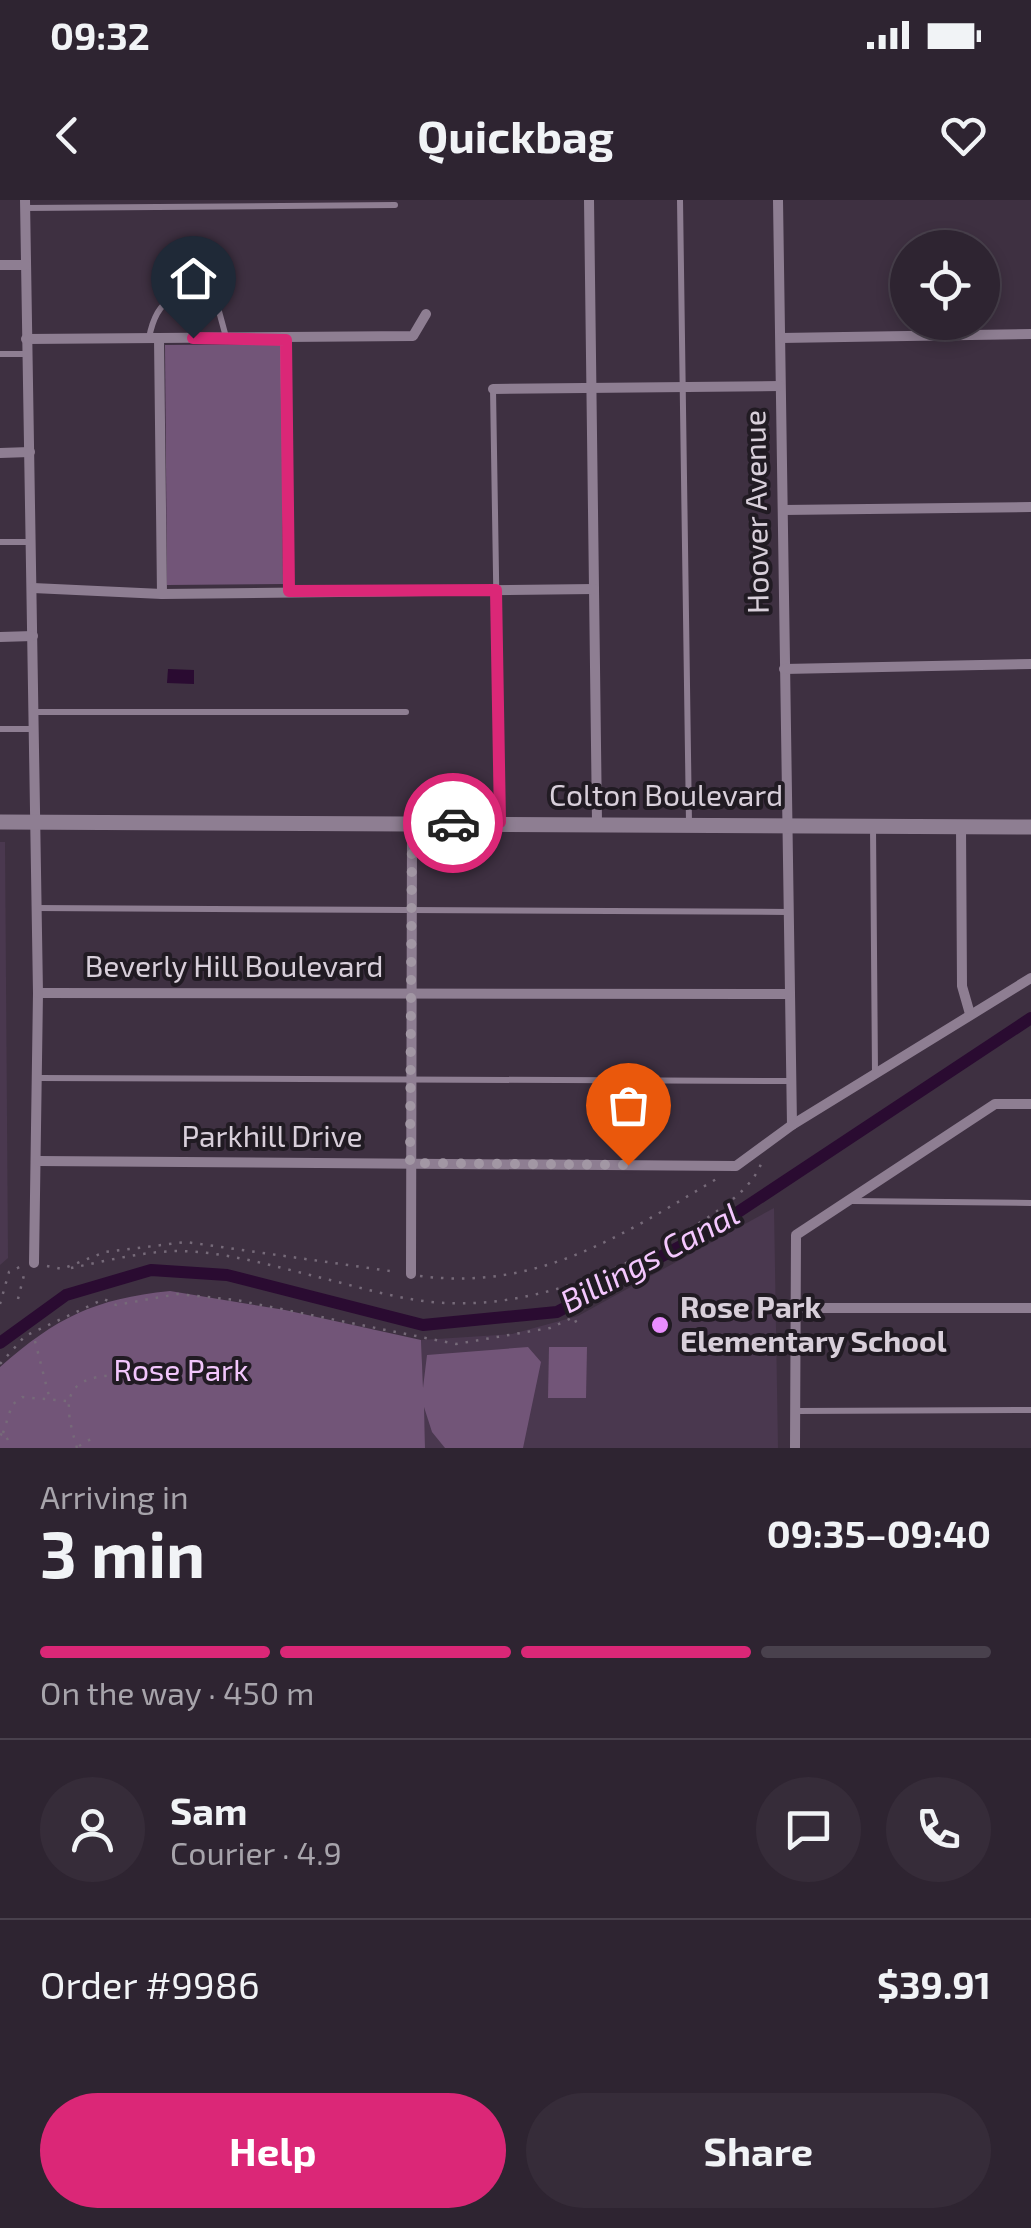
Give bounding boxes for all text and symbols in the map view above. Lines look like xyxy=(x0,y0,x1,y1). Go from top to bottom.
text: 09:32 xyxy=(50,12,150,58)
icon: back xyxy=(40,108,95,163)
text: Quickbag xyxy=(417,108,614,162)
icon: heart xyxy=(936,108,991,163)
map controls xyxy=(890,230,1000,340)
button: locate xyxy=(890,230,1000,340)
pin xyxy=(151,236,236,339)
icon: home xyxy=(166,251,221,306)
street label: Hoover Avenue xyxy=(735,410,775,614)
courier xyxy=(403,773,503,873)
street label: Colton Boulevard xyxy=(549,776,783,812)
icon: car xyxy=(426,796,481,851)
street label: Beverly Hill Boulevard xyxy=(85,947,383,983)
pin xyxy=(586,1063,671,1166)
icon: bag xyxy=(601,1078,656,1133)
street label: Parkhill Drive xyxy=(181,1117,363,1153)
water label: Billings Canal xyxy=(553,1193,745,1320)
place label: Rose Park Elementary School xyxy=(680,1288,947,1359)
marker: Rose Park Elementary School xyxy=(649,1314,671,1336)
park label: Rose Park xyxy=(114,1351,248,1387)
text: Arriving in xyxy=(40,1477,189,1515)
text: 09:35–09:40 xyxy=(767,1510,991,1556)
text: 3 min xyxy=(40,1513,205,1591)
text: On the way · 450 m xyxy=(40,1673,314,1711)
button: person xyxy=(40,1777,145,1882)
button: chat xyxy=(756,1777,861,1882)
button: phone xyxy=(886,1777,991,1882)
text: Sam xyxy=(170,1787,247,1833)
text: Courier · 4.9 xyxy=(170,1833,342,1871)
text: Order #9986 xyxy=(40,1961,260,2007)
text: $39.91 xyxy=(877,1961,991,2007)
button: Help xyxy=(40,2093,506,2208)
button: Share xyxy=(526,2093,991,2208)

